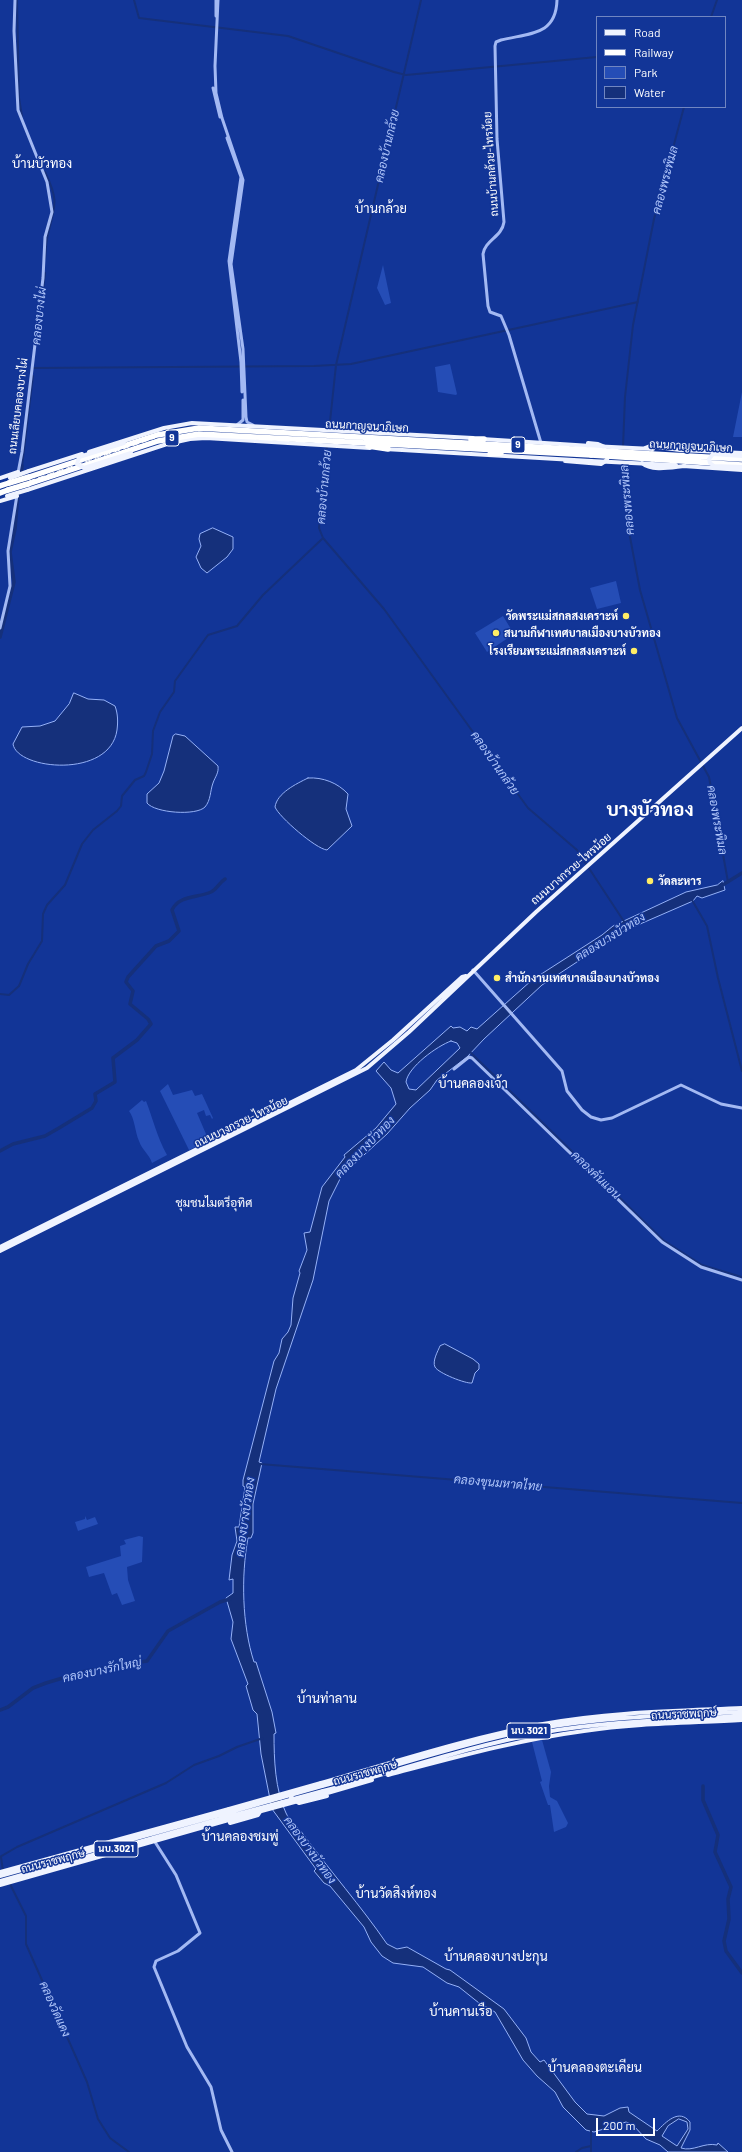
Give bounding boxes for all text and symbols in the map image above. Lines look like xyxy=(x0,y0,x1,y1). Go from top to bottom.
legend xyxy=(596,16,726,108)
text: Road xyxy=(634,25,661,39)
text: Railway xyxy=(634,45,673,59)
text: Park xyxy=(634,65,658,79)
text: Water xyxy=(634,85,665,99)
water label: คลองบ้านกล้วย xyxy=(372,108,402,184)
street label: ถนนบ้านกล้วย-ไทรน้อย xyxy=(481,111,501,217)
water label: คลองพระพิมล xyxy=(649,144,681,216)
district label: บ้านบัวทอง xyxy=(12,156,72,172)
district label: บ้านกล้วย xyxy=(355,201,407,217)
water label: คลองบางไผ่ xyxy=(29,286,49,346)
street label: ถนนเลียบคลองบางไผ่ xyxy=(6,357,30,455)
street label: ถนนกาญจนาภิเษก xyxy=(325,417,409,435)
road number: 9 xyxy=(165,430,179,446)
road number: 9 xyxy=(511,437,525,453)
street label: ถนนกาญจนาภิเษก xyxy=(649,437,733,455)
water label: คลองบ้านกล้วย xyxy=(314,449,334,525)
water label: คลองพระพิมล xyxy=(617,464,637,536)
place label: วัดพระแม่สกลสงเคราะห์ xyxy=(506,609,618,623)
marker: วัดพระแม่สกลสงเคราะห์ xyxy=(621,611,631,621)
place label: สนามกีฬาเทศบาลเมืองบางบัวทอง xyxy=(504,626,661,640)
marker: สนามกีฬาเทศบาลเมืองบางบัวทอง xyxy=(491,628,501,638)
place label: โรงเรียนพระแม่สกลสงเคราะห์ xyxy=(488,644,626,658)
marker: โรงเรียนพระแม่สกลสงเคราะห์ xyxy=(629,646,639,656)
water label: คลองบ้านกล้วย xyxy=(468,728,522,798)
water label: คลองพระพิมล xyxy=(704,784,730,856)
district label: บางบัวทอง xyxy=(606,799,694,821)
street label: ถนนบางกรวย-ไทรน้อย xyxy=(528,830,614,908)
place label: วัดละหาร xyxy=(658,874,701,888)
marker: วัดละหาร xyxy=(645,876,655,886)
water label: คลองบางบัวทอง xyxy=(572,910,648,964)
place label: สำนักงานเทศบาลเมืองบางบัวทอง xyxy=(505,971,659,985)
marker: สำนักงานเทศบาลเมืองบางบัวทอง xyxy=(492,973,502,983)
district label: บ้านคลองเจ้า xyxy=(438,1076,508,1092)
street label: ถนนบางกรวย-ไทรน้อย xyxy=(192,1094,290,1150)
water label: คลองบางบัวทอง xyxy=(332,1113,398,1181)
water label: คลองคันแอน xyxy=(568,1148,624,1202)
district label: ชุมชนไมตรีอุทิศ xyxy=(176,1196,252,1210)
water label: คลองขุนมหาดไทย xyxy=(453,1472,543,1494)
water label: คลองบางบัวทอง xyxy=(232,1476,258,1558)
water label: คลองบางรักใหญ่ xyxy=(61,1655,143,1685)
district label: บ้านท่าลาน xyxy=(297,1691,357,1707)
street label: ถนนราชพฤกษ์ xyxy=(651,1706,717,1722)
road number: นบ.3021 xyxy=(507,1723,551,1739)
street label: ถนนราชพฤกษ์ xyxy=(332,1758,398,1788)
water label: คลองบางบัวทอง xyxy=(281,1813,339,1887)
district label: บ้านคลองชมพู่ xyxy=(201,1829,279,1845)
road number: นบ.3021 xyxy=(94,1841,138,1857)
street label: ถนนราชพฤกษ์ xyxy=(20,1846,86,1876)
district label: บ้านวัดสิงห์ทอง xyxy=(355,1886,437,1902)
district label: บ้านคลองบางปะกุน xyxy=(444,1949,548,1965)
water label: คลองวัดแดง xyxy=(36,1979,74,2039)
district label: บ้านคานเรือ xyxy=(429,2004,493,2020)
district label: บ้านคลองตะเคียน xyxy=(548,2060,642,2076)
scale bar xyxy=(598,2110,657,2136)
text: 200 m xyxy=(603,2118,635,2132)

